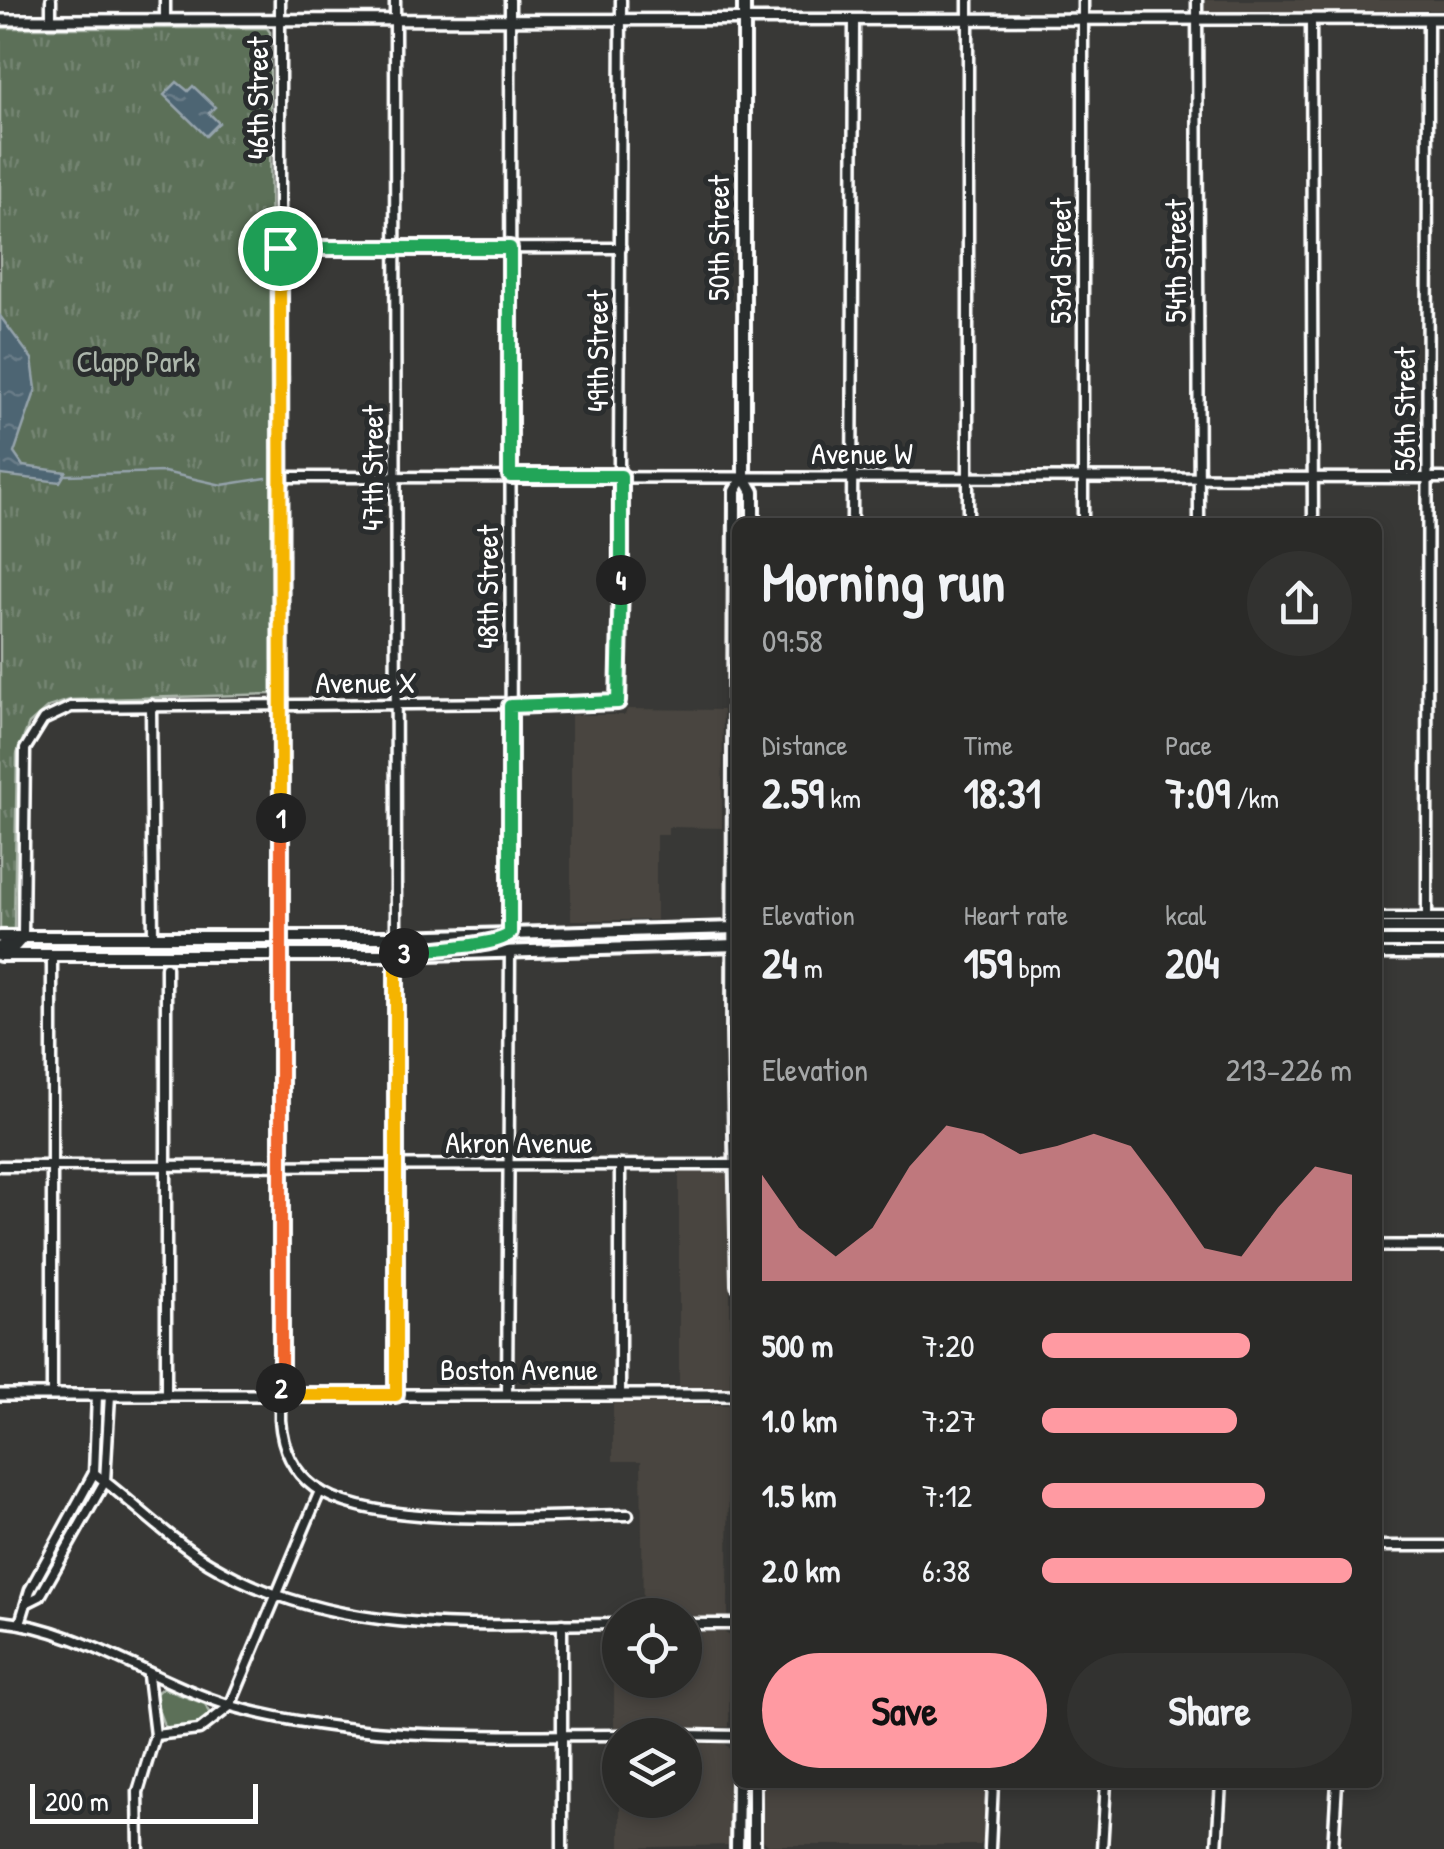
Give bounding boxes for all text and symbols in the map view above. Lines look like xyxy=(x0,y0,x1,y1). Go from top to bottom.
street label: 46th Street xyxy=(237,36,277,159)
street label: 50th Street xyxy=(698,174,738,301)
street label: 53rd Street xyxy=(1040,197,1080,324)
street label: 54th Street xyxy=(1155,199,1195,323)
pin xyxy=(238,206,323,291)
icon: arrive xyxy=(253,221,308,276)
street label: 49th Street xyxy=(577,289,617,412)
park label: Clapp Park xyxy=(77,341,195,381)
street label: 56th Street xyxy=(1384,346,1424,471)
street label: 47th Street xyxy=(352,404,392,531)
street label: Avenue W xyxy=(811,433,913,473)
street label: 48th Street xyxy=(467,524,507,649)
text: Morning run xyxy=(762,544,1005,618)
button: share xyxy=(1247,551,1352,656)
pin: 4 xyxy=(596,555,646,605)
text: 4 xyxy=(616,561,626,599)
text: 09:58 xyxy=(762,619,823,662)
street label: Avenue X xyxy=(315,662,417,702)
text: Distance xyxy=(762,726,848,764)
text: Time xyxy=(964,726,1013,764)
text: Pace xyxy=(1165,726,1212,764)
text: 2.59 xyxy=(762,764,824,821)
text: 18:31 xyxy=(964,764,1041,821)
text: 7:09 xyxy=(1165,764,1230,821)
text: km xyxy=(824,779,861,817)
text: /km xyxy=(1230,779,1279,817)
pin: 1 xyxy=(256,793,306,843)
text: 1 xyxy=(276,799,286,837)
text: Elevation xyxy=(762,896,855,934)
text: Heart rate xyxy=(964,896,1068,934)
text: kcal xyxy=(1165,896,1206,934)
pin: 3 xyxy=(379,928,429,978)
text: 3 xyxy=(398,934,410,972)
text: 24 xyxy=(762,934,797,991)
text: 159 xyxy=(964,934,1012,991)
text: 204 xyxy=(1165,934,1220,991)
text: m xyxy=(797,949,823,987)
text: bpm xyxy=(1012,949,1061,987)
text: Elevation xyxy=(762,1048,868,1091)
text: 213–226 m xyxy=(1226,1048,1352,1091)
street label: Akron Avenue xyxy=(445,1122,593,1162)
text: 500 m xyxy=(762,1324,833,1367)
text: 7:20 xyxy=(922,1324,975,1367)
street label: Boston Avenue xyxy=(440,1349,598,1389)
pin: 2 xyxy=(256,1363,306,1413)
text: 2 xyxy=(274,1369,288,1407)
text: 1.0 km xyxy=(762,1399,837,1442)
text: 7:27 xyxy=(922,1399,976,1442)
text: 1.5 km xyxy=(762,1474,836,1517)
text: 7:12 xyxy=(922,1474,972,1517)
text: 2.0 km xyxy=(762,1549,841,1592)
text: 6:38 xyxy=(922,1549,970,1592)
map controls xyxy=(602,1598,702,1818)
button: locate xyxy=(602,1598,702,1698)
button: Save xyxy=(762,1653,1047,1768)
button: Share xyxy=(1067,1653,1352,1768)
button: layers xyxy=(602,1718,702,1818)
scale bar xyxy=(30,1779,258,1824)
text: 200 m xyxy=(45,1782,109,1820)

